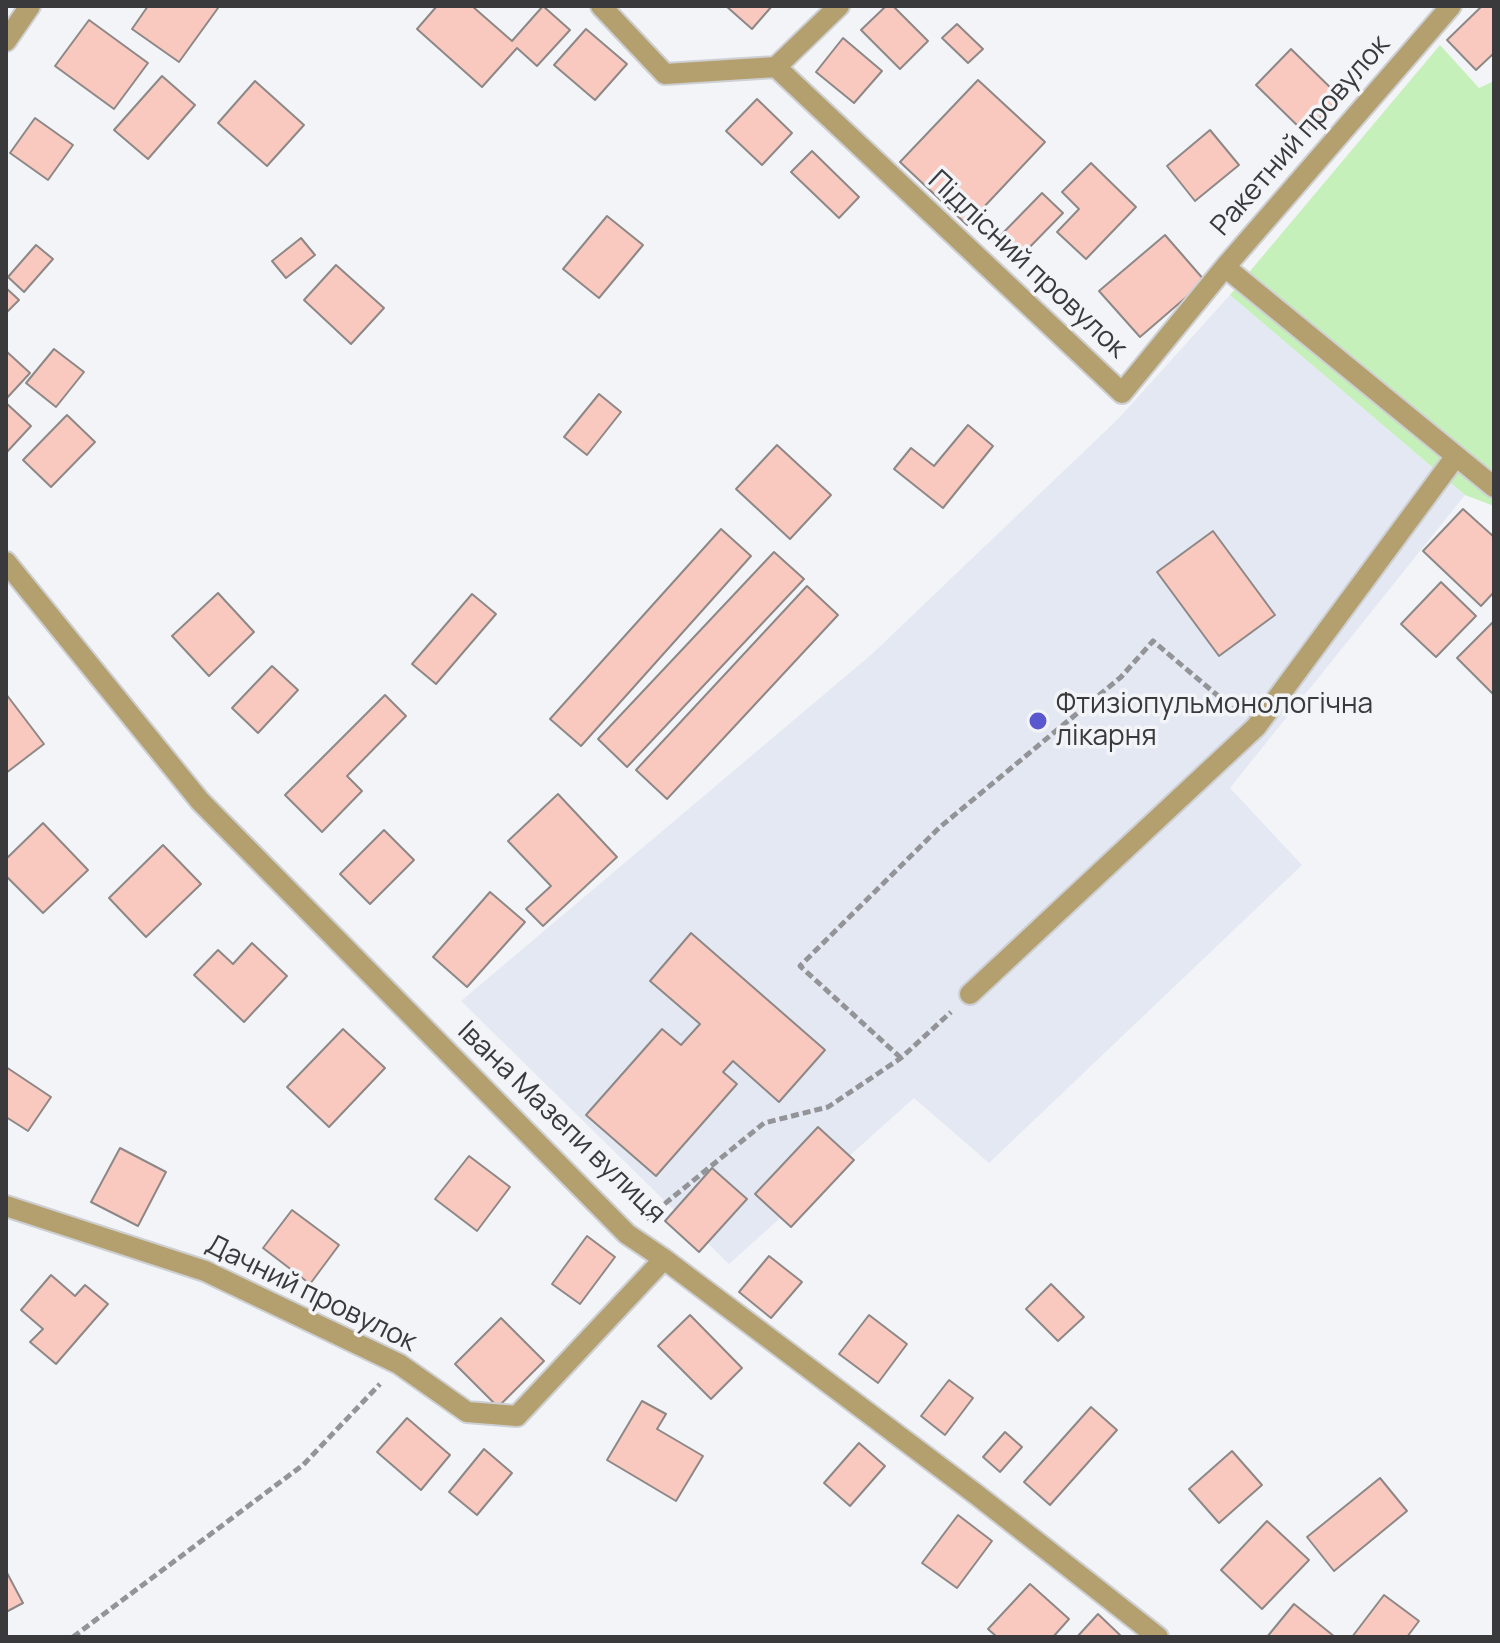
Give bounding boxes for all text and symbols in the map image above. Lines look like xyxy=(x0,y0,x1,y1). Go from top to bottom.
street label: Ракетний провулок xyxy=(1205,29,1397,243)
street label: Підлісний провулок xyxy=(921,164,1133,366)
place label: Фтизіопульмонологічна лікарня xyxy=(1056,688,1373,754)
marker: Фтизіопульмонологічна лікарня xyxy=(1027,710,1049,732)
street label: Івана Мазепи вулиця xyxy=(450,1015,672,1231)
street label: Дачний провулок xyxy=(200,1228,422,1360)

